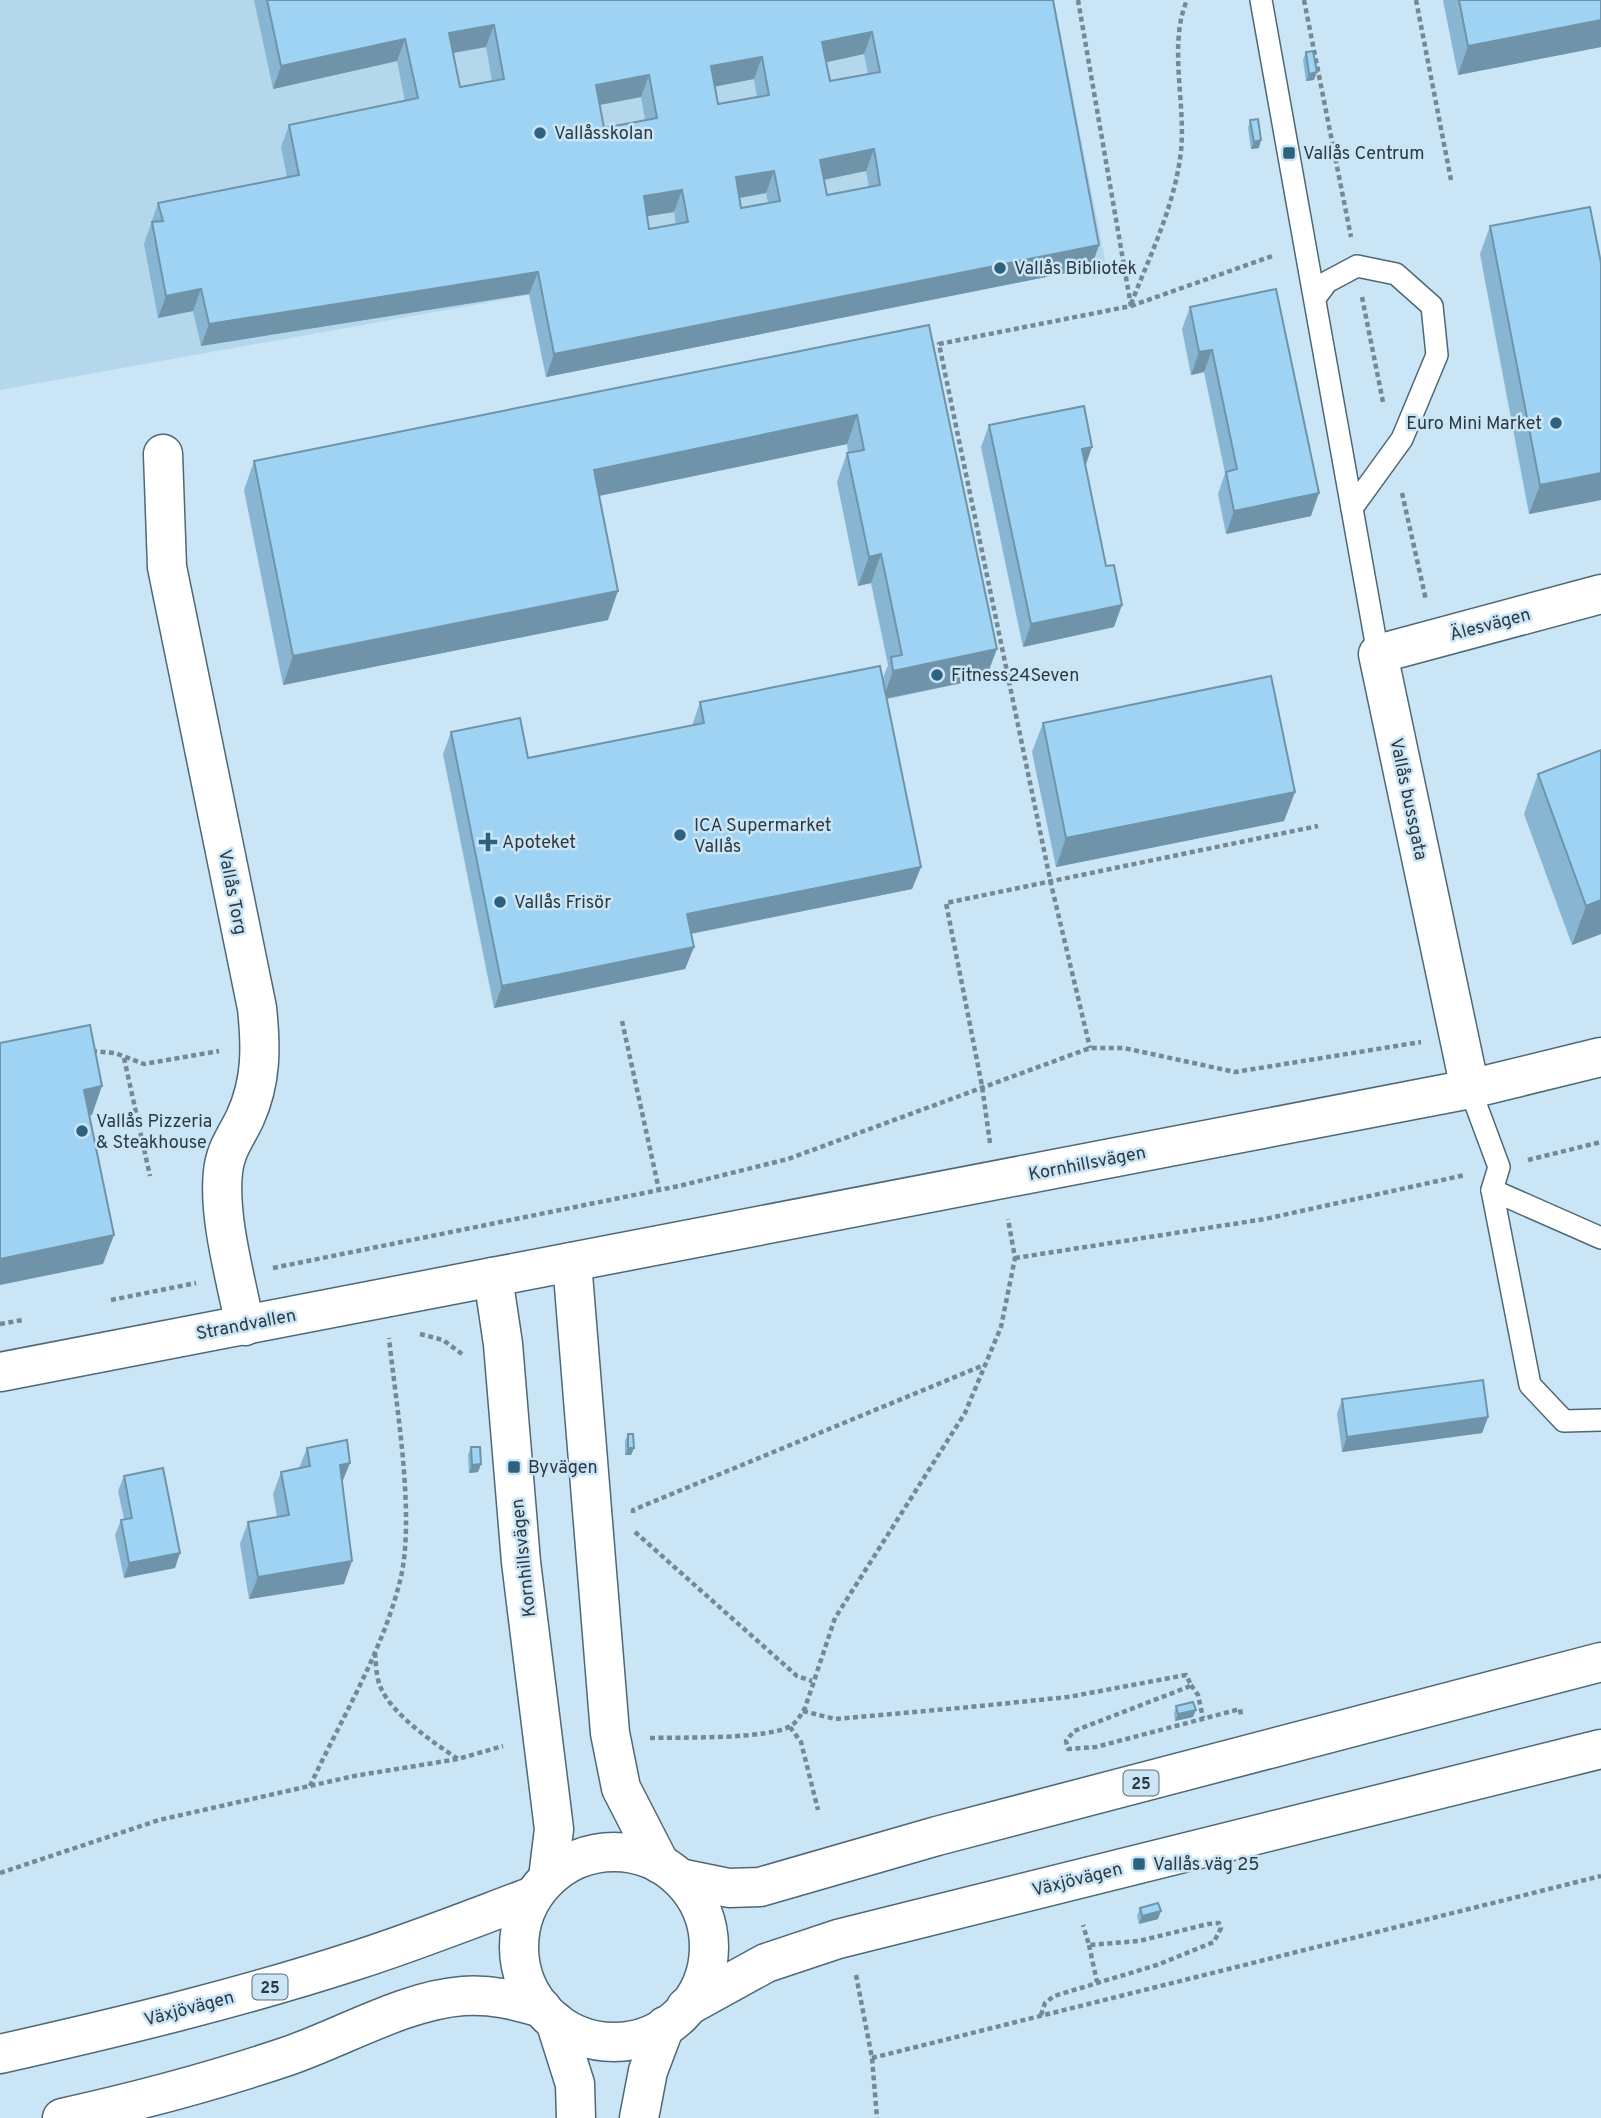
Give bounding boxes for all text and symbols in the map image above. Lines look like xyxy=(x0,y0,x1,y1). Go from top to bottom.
place label: Vallåsskolan xyxy=(554,123,653,146)
marker: Vallåsskolan xyxy=(532,125,548,141)
place label: Vallås Centrum xyxy=(1303,143,1424,166)
marker: Vallås Centrum xyxy=(1281,145,1297,161)
place label: Vallås Bibliotek xyxy=(1014,258,1137,281)
marker: Vallås Bibliotek xyxy=(992,260,1008,276)
place label: Euro Mini Market xyxy=(1406,413,1542,436)
marker: Euro Mini Market xyxy=(1548,415,1564,431)
street label: Älesvägen xyxy=(1447,602,1533,647)
place label: Fitness24Seven xyxy=(951,665,1079,688)
marker: Fitness24Seven xyxy=(929,667,945,683)
street label: Vallås bussgata xyxy=(1383,736,1432,862)
place label: ICA Supermarket Vallås xyxy=(694,815,832,859)
marker: ICA Supermarket Vallås xyxy=(672,827,688,843)
place label: Apoteket xyxy=(502,832,576,855)
marker: Apoteket xyxy=(480,834,496,850)
street label: Vallås Torg xyxy=(212,848,251,937)
place label: Vallås Frisör xyxy=(514,892,611,915)
marker: Vallås Frisör xyxy=(492,894,508,910)
place label: Vallås Pizzeria & Steakhouse xyxy=(96,1111,212,1155)
marker: Vallås Pizzeria & Steakhouse xyxy=(74,1123,90,1139)
street label: Kornhillsvägen xyxy=(1027,1142,1148,1187)
street label: Strandvallen xyxy=(194,1305,298,1346)
place label: Byvägen xyxy=(528,1457,598,1480)
marker: Byvägen xyxy=(506,1459,522,1475)
street label: Kornhillsvägen xyxy=(507,1497,542,1618)
road number: 25 xyxy=(1124,1770,1158,1796)
place label: Vallås väg 25 xyxy=(1153,1854,1259,1877)
marker: Vallås väg 25 xyxy=(1131,1856,1147,1872)
street label: Växjövägen xyxy=(1030,1858,1125,1903)
road number: 25 xyxy=(252,1974,288,1999)
street label: Växjövägen xyxy=(142,1986,237,2033)

